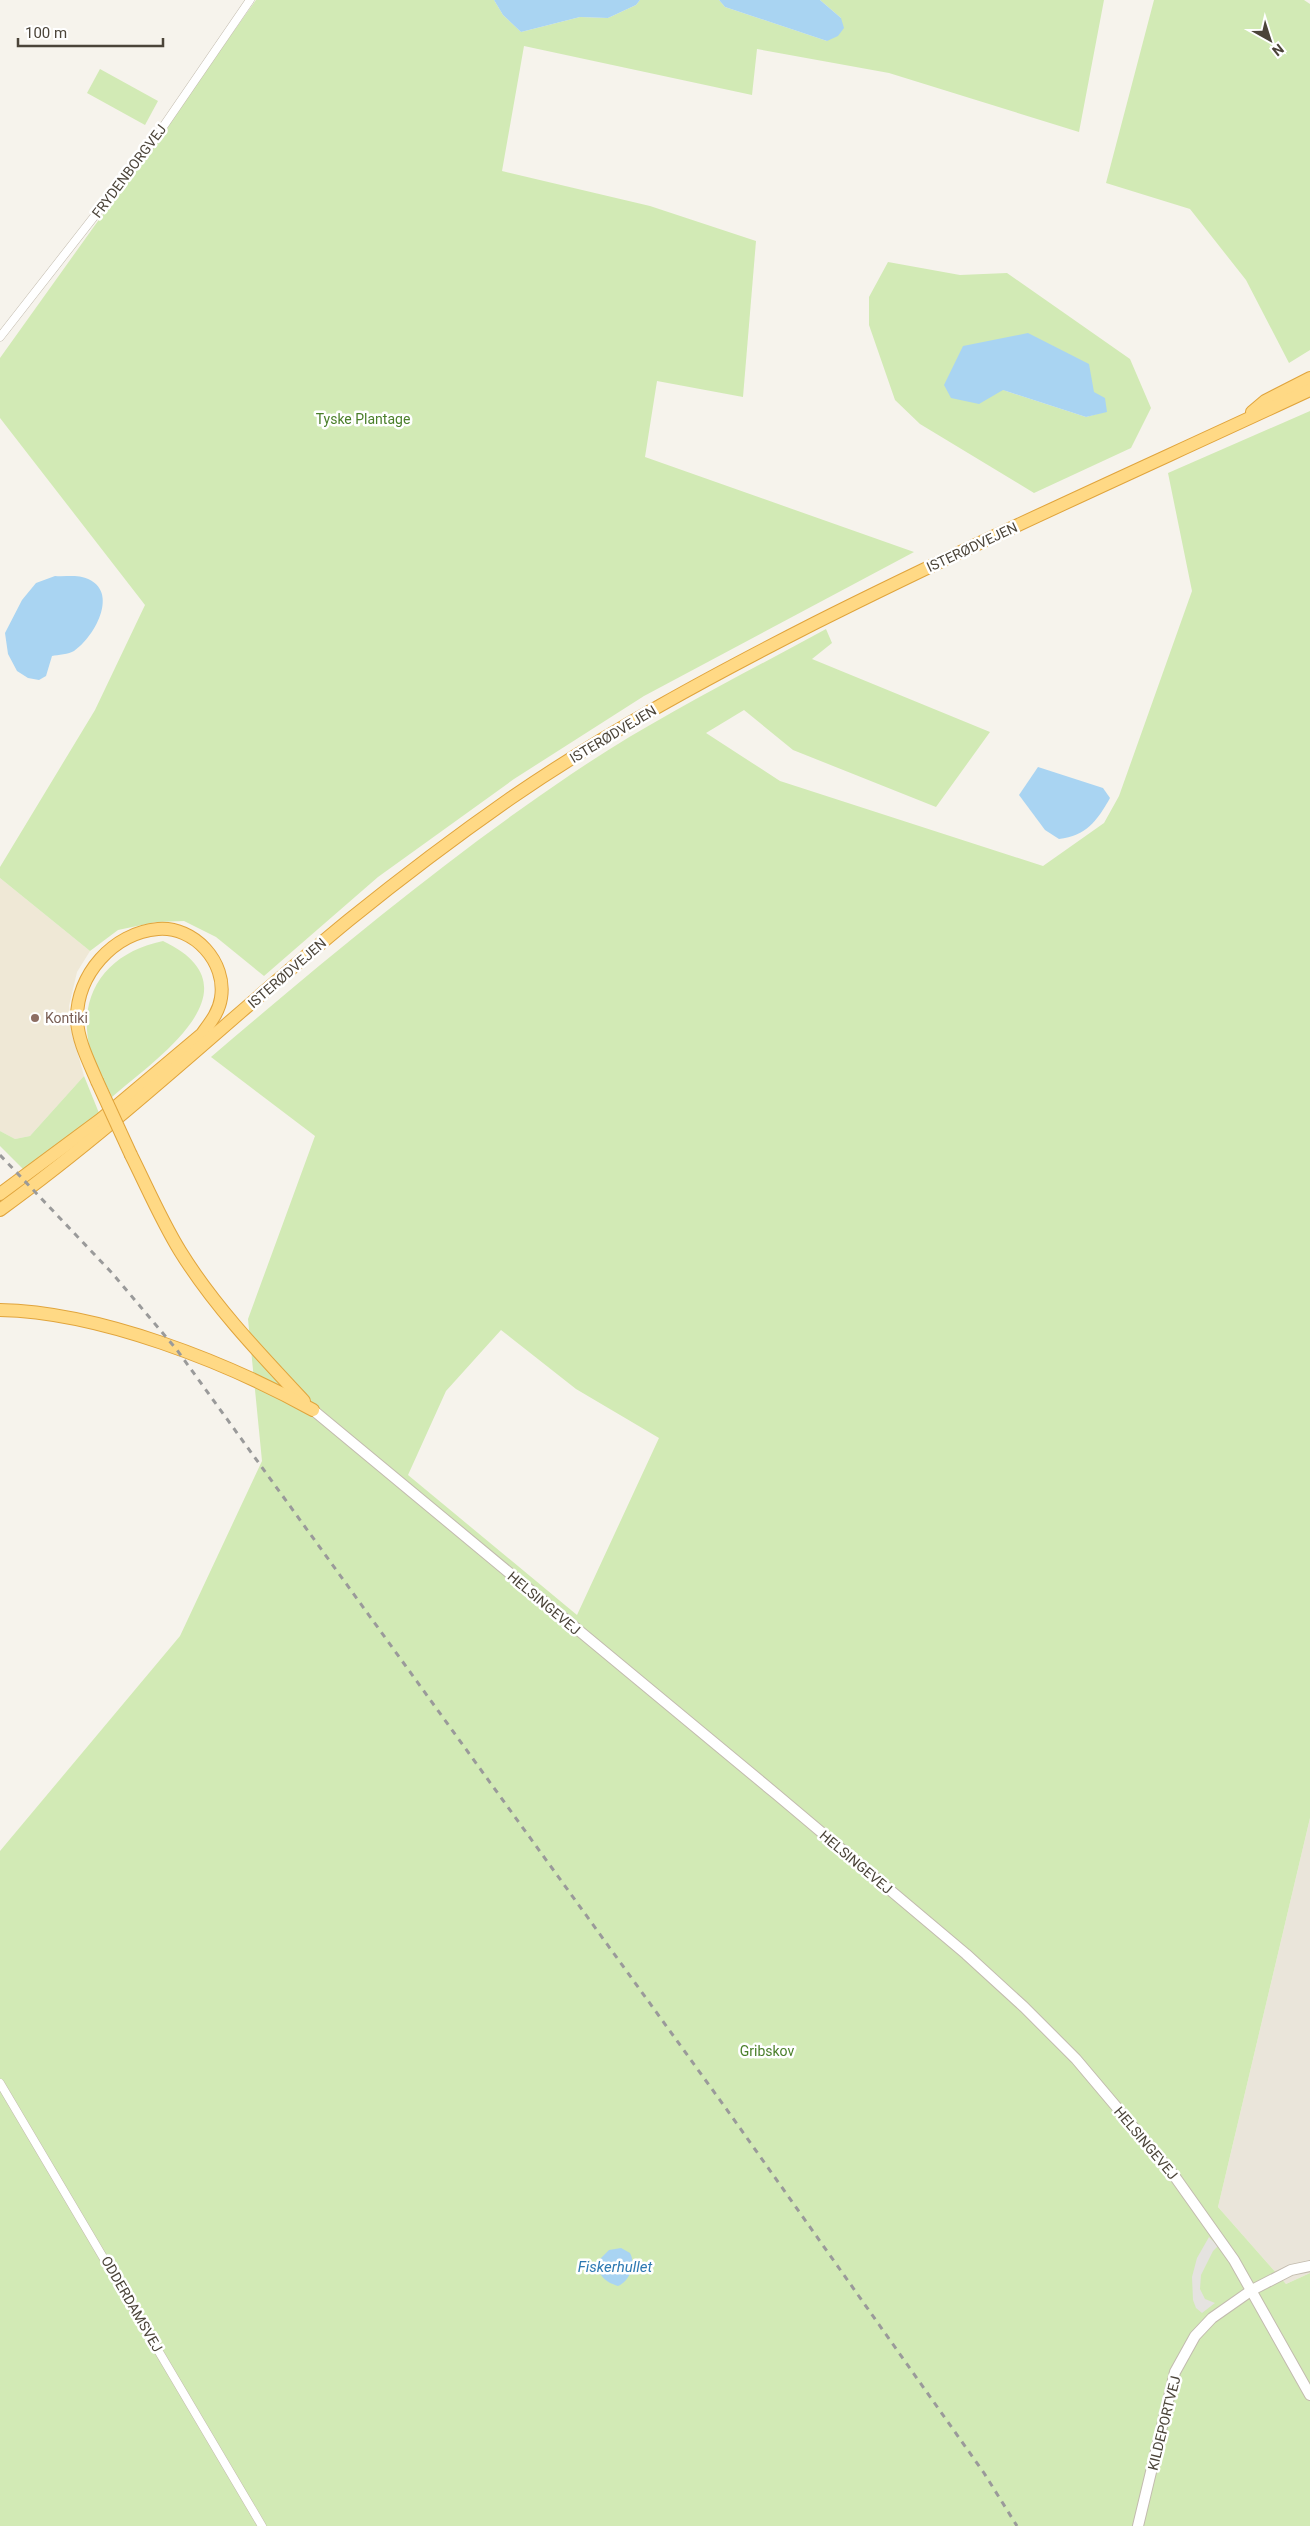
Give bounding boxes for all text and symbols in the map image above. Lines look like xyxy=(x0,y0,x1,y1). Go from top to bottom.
scale bar xyxy=(18,15,162,47)
north arrow xyxy=(1245,15,1295,65)
text: 100 m xyxy=(25,24,67,42)
text: N xyxy=(1269,41,1287,59)
street label: FRYDENBORGVEJ xyxy=(89,121,169,221)
park label: Tyske Plantage xyxy=(316,411,410,427)
street label: ISTERØDVEJEN xyxy=(924,519,1020,575)
street label: ISTERØDVEJEN xyxy=(567,702,659,766)
street label: ISTERØDVEJEN xyxy=(245,935,329,1011)
place label: Kontiki xyxy=(45,1010,88,1026)
marker: Kontiki xyxy=(29,1012,41,1024)
street label: HELSINGEVEJ xyxy=(505,1568,583,1638)
street label: HELSINGEVEJ xyxy=(817,1827,895,1897)
park label: Gribskov xyxy=(740,2043,794,2059)
street label: HELSINGEVEJ xyxy=(1111,2104,1181,2182)
street label: ODDERDAMSVEJ xyxy=(98,2253,166,2355)
water label: Fiskerhullet xyxy=(578,2258,653,2276)
street label: KILDEPORTVEJ xyxy=(1145,2374,1183,2472)

